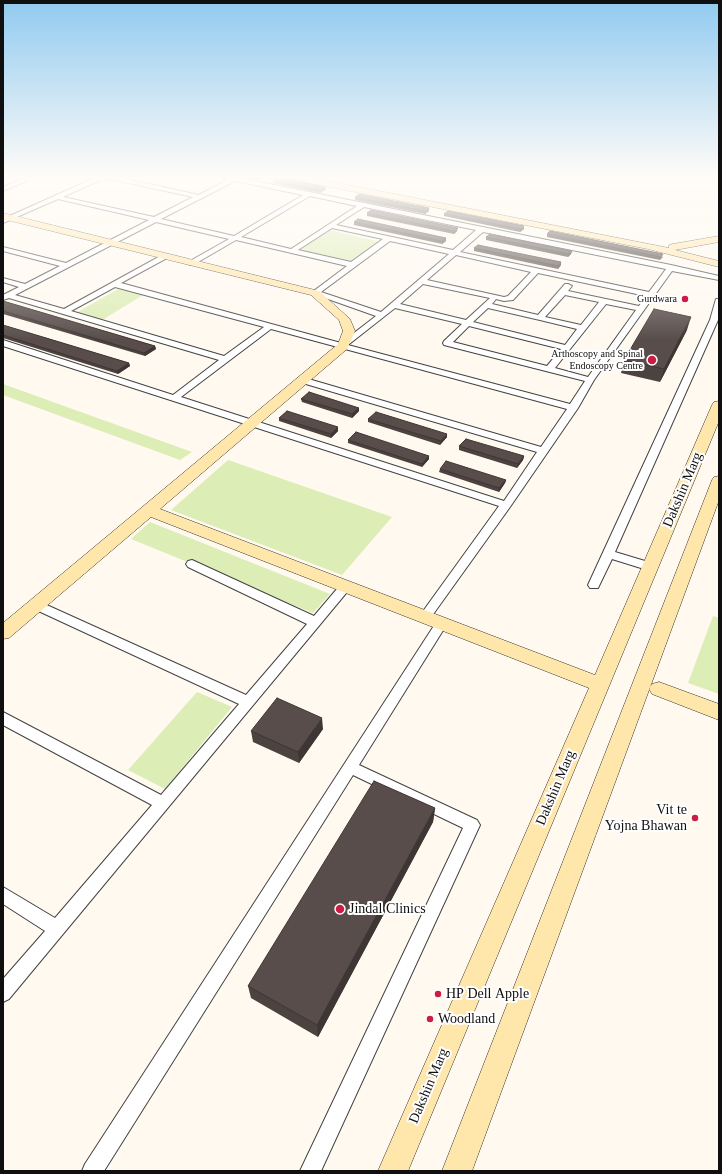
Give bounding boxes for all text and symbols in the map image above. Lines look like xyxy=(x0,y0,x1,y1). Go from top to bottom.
place label: Gurdwara xyxy=(630,293,677,305)
marker: Gurdwara xyxy=(680,294,690,304)
place label: Arthoscopy and Spinal Endoscopy Centre xyxy=(538,348,643,372)
marker: Arthoscopy and Spinal Endoscopy Centre xyxy=(646,354,658,366)
street label: Dakshin Marg xyxy=(657,445,709,535)
street label: Dakshin Marg xyxy=(530,743,582,833)
place label: Vit te Yojna Bhawan xyxy=(594,802,687,834)
marker: Vit te Yojna Bhawan xyxy=(690,813,700,823)
place label: Jindal Clinics xyxy=(349,901,431,917)
marker: Jindal Clinics xyxy=(334,903,346,915)
place label: HP Dell Apple xyxy=(446,986,535,1002)
marker: HP Dell Apple xyxy=(433,989,443,999)
place label: Woodland xyxy=(438,1011,505,1027)
marker: Woodland xyxy=(425,1014,435,1024)
street label: Dakshin Marg xyxy=(403,1041,455,1131)

